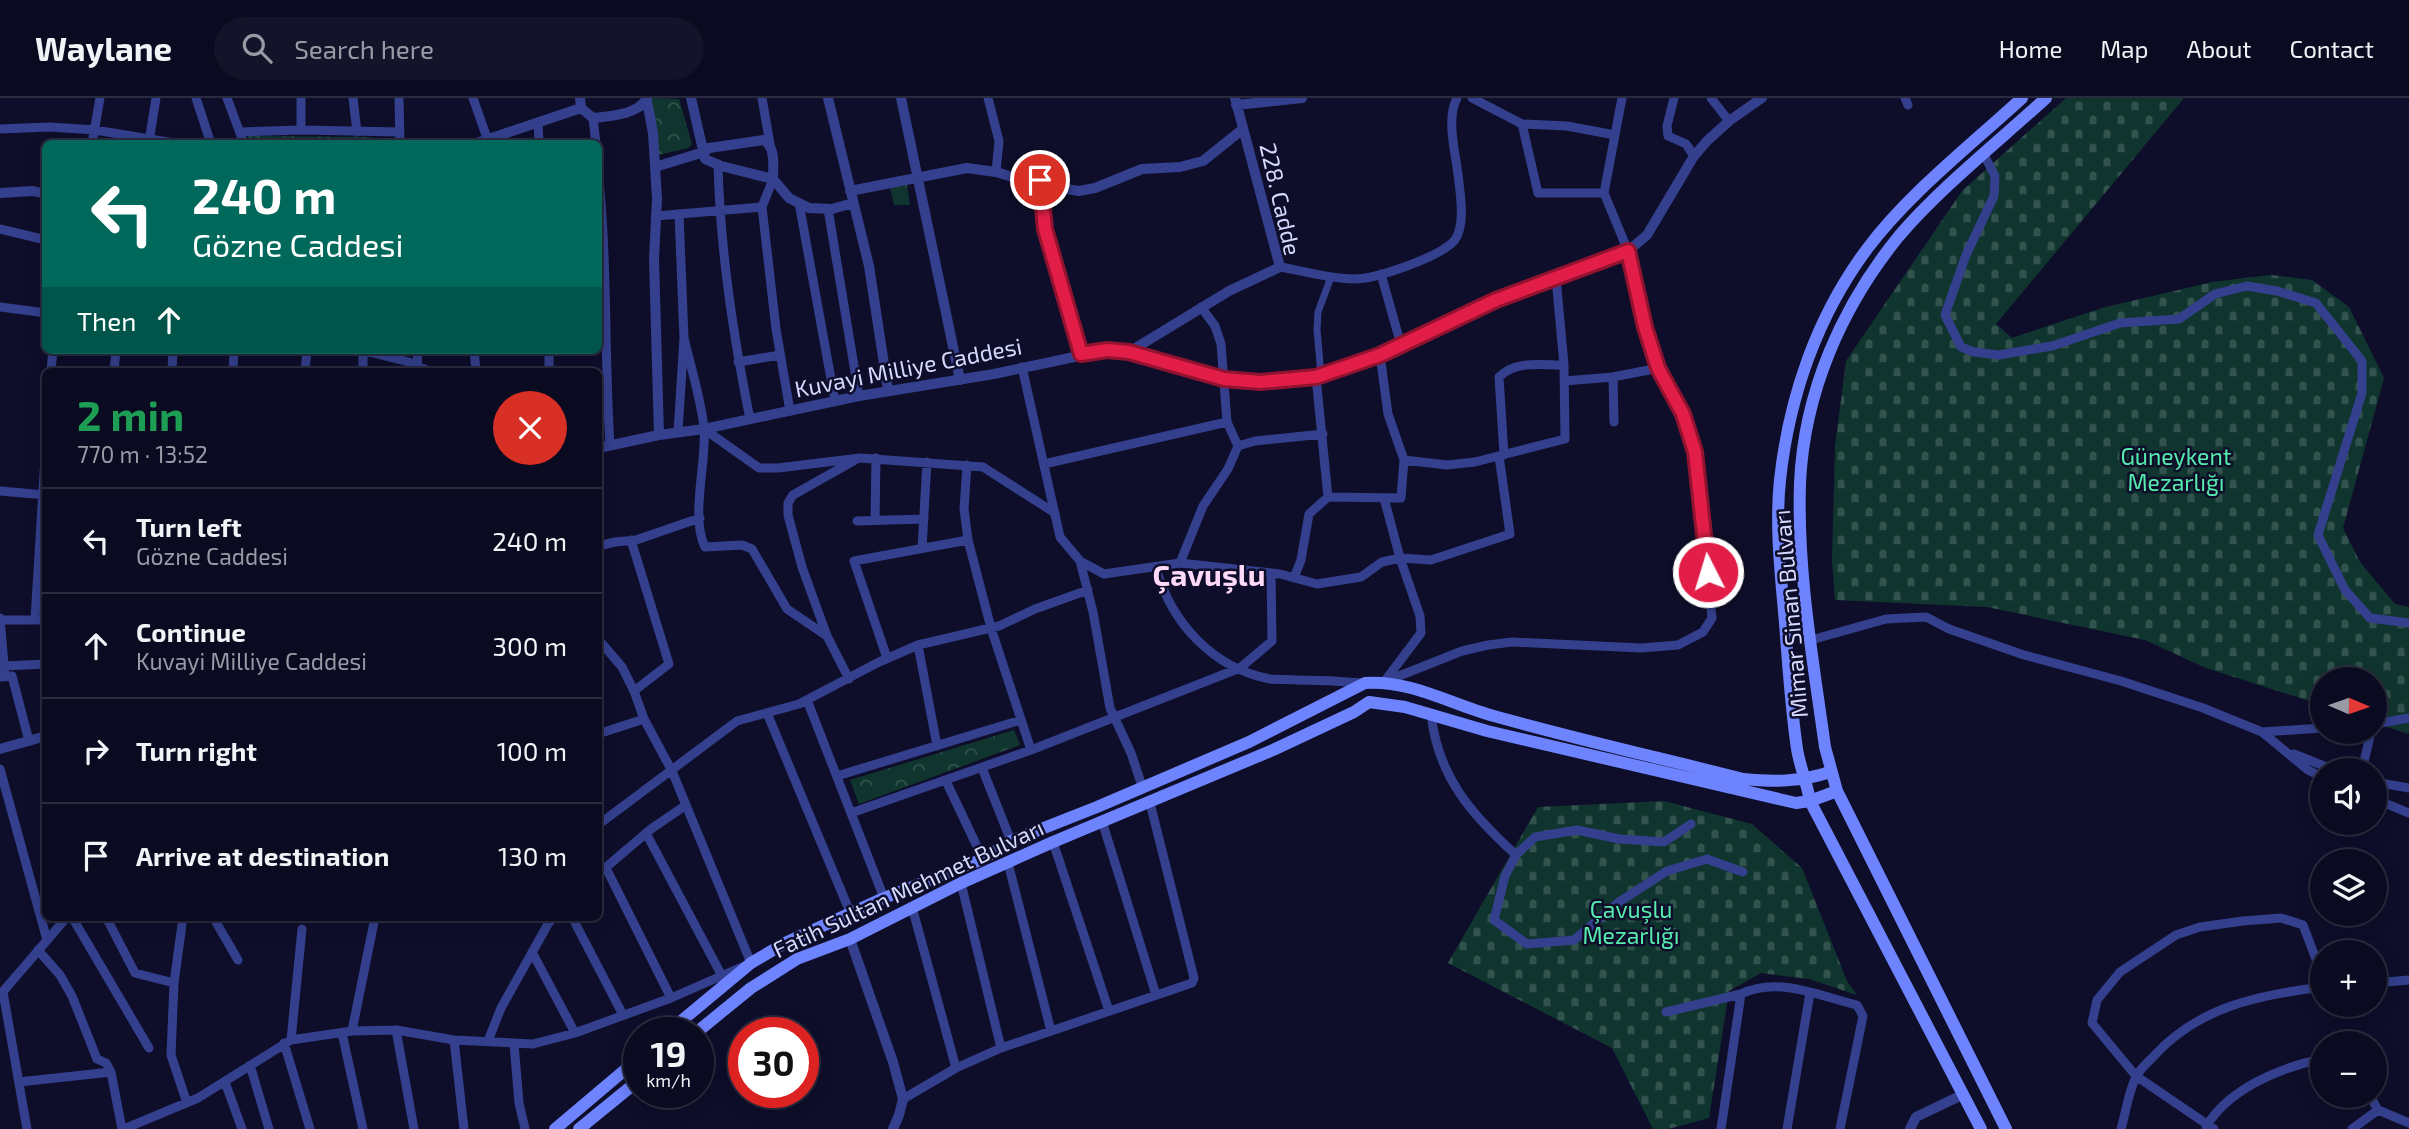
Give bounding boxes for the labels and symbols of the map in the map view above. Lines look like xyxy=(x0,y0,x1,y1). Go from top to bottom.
street label: 228. Cadde xyxy=(1254,140,1308,258)
pin xyxy=(1010,150,1070,210)
street label: Kuvayi Milliye Caddesi xyxy=(792,331,1024,403)
park label: Güneykent Mezarlığı xyxy=(2120,442,2232,496)
street label: Mimar Sinan Bulvarı xyxy=(1767,509,1813,719)
position arrow xyxy=(1671,535,1745,609)
district label: Çavuşlu xyxy=(1153,556,1265,594)
north arrow xyxy=(2310,667,2387,744)
street label: Fatih Sultan Mehmet Bulvarı xyxy=(768,813,1048,963)
park label: Çavuşlu Mezarlığı xyxy=(1582,895,1680,949)
speed limit sign: 30 xyxy=(728,1017,819,1108)

